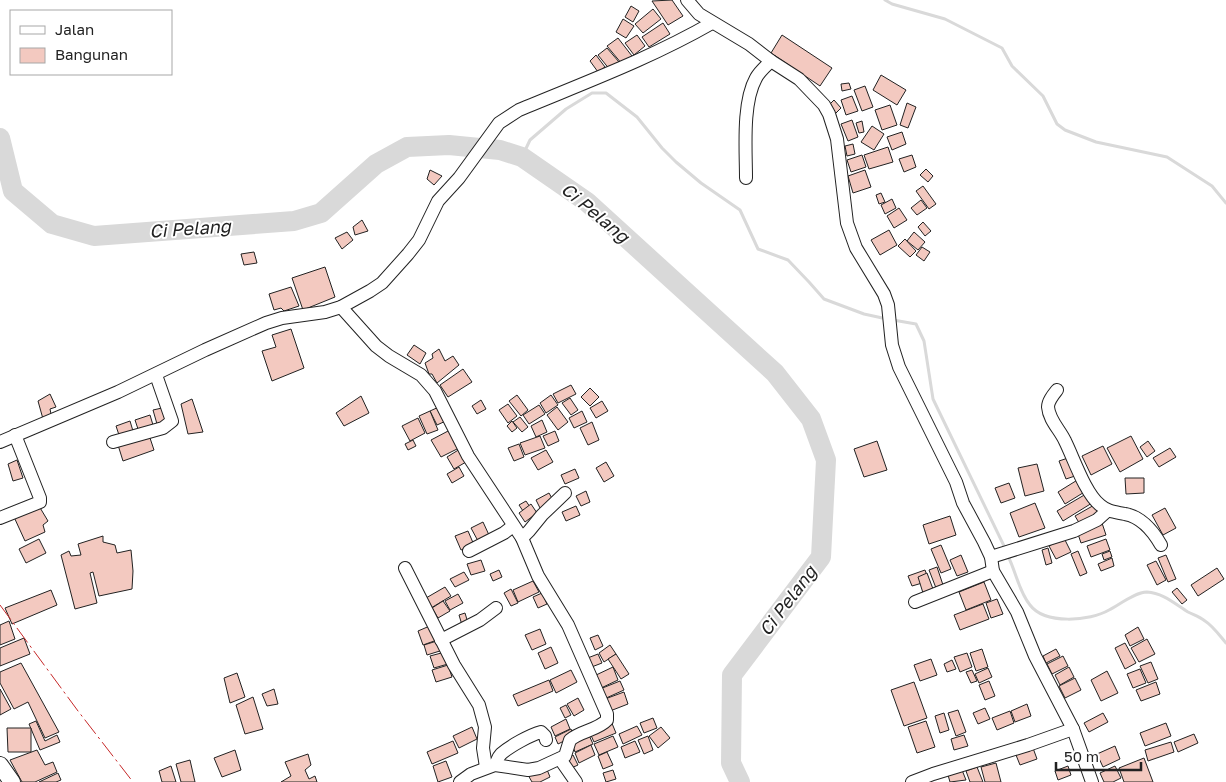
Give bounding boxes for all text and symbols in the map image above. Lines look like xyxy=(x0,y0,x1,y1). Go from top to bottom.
legend xyxy=(10,10,172,75)
text: Jalan xyxy=(55,20,94,38)
text: Bangunan xyxy=(55,45,128,63)
water label: Ci Pelang xyxy=(557,178,635,248)
water label: Ci Pelang xyxy=(148,214,233,242)
water label: Ci Pelang xyxy=(754,560,822,640)
scale bar xyxy=(1056,740,1141,772)
text: 50 m xyxy=(1064,747,1099,765)

